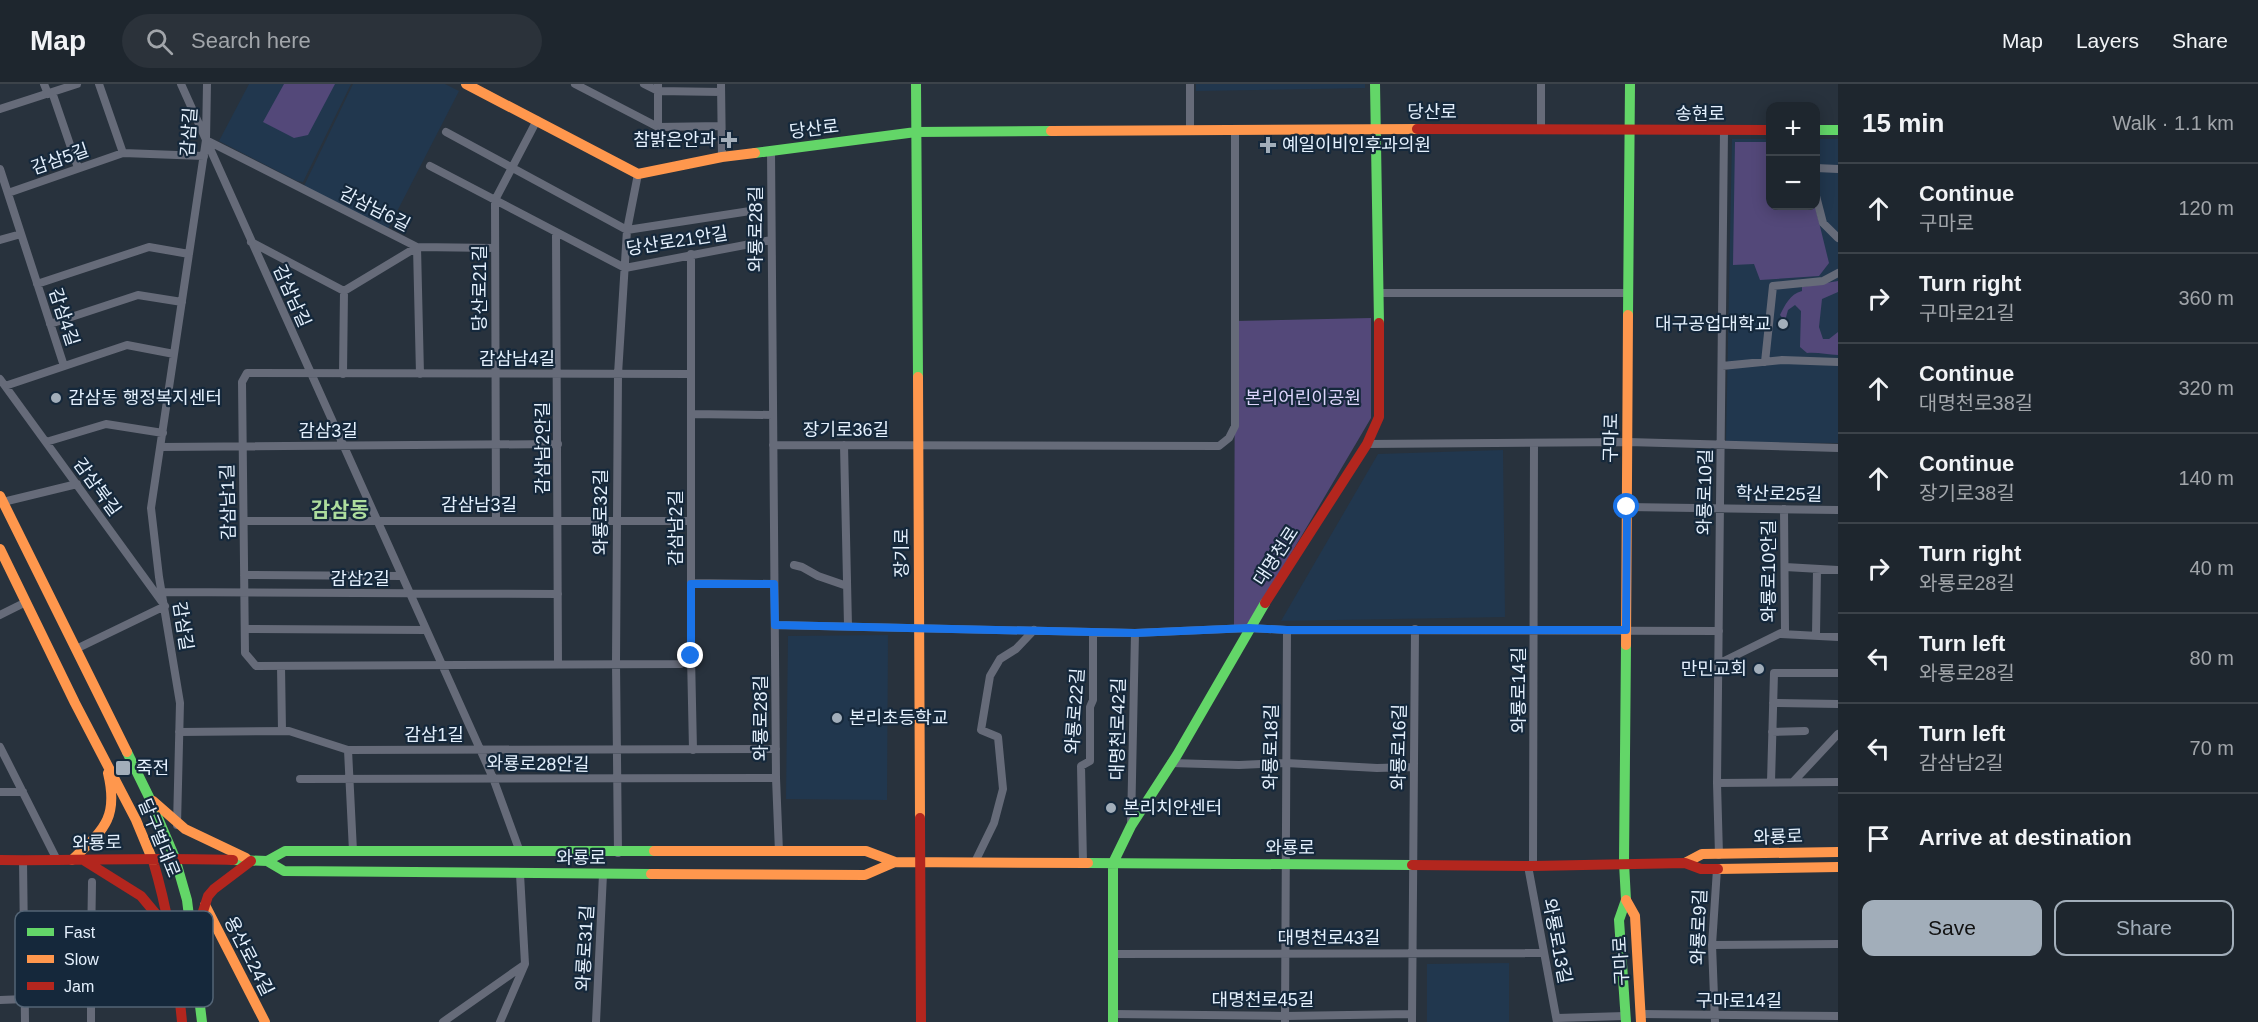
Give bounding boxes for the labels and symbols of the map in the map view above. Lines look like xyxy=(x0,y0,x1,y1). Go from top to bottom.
street label: 당산로 xyxy=(1407,102,1457,122)
street label: 송현로 xyxy=(1675,104,1725,124)
street label: 감삼길 xyxy=(177,107,201,157)
street label: 당산로 xyxy=(788,116,840,142)
place label: 참밝은안과 xyxy=(633,130,716,150)
marker: 참밝은안과 xyxy=(720,131,738,149)
place label: 예일이비인후과의원 xyxy=(1282,135,1431,155)
marker: 예일이비인후과의원 xyxy=(1259,136,1277,154)
street label: 감삼5길 xyxy=(29,140,91,178)
street label: 감삼남6길 xyxy=(336,183,414,235)
street label: 와룡로28길 xyxy=(746,186,766,272)
street label: 당산로21안길 xyxy=(625,223,729,259)
street label: 당산로21길 xyxy=(470,245,490,331)
street label: 감삼남길 xyxy=(269,262,315,330)
street label: 감삼4길 xyxy=(45,286,83,348)
place label: 대구공업대학교 xyxy=(1655,314,1771,334)
marker: 대구공업대학교 xyxy=(1776,317,1790,331)
street label: 감삼남4길 xyxy=(479,349,555,369)
place label: 감삼동 행정복지센터 xyxy=(68,388,222,408)
park label: 본리어린이공원 xyxy=(1245,388,1361,408)
marker: 감삼동 행정복지센터 xyxy=(49,391,63,405)
street label: 감삼남2안길 xyxy=(533,402,553,494)
street label: 구마로 xyxy=(1601,413,1621,463)
street label: 장기로36길 xyxy=(803,420,889,440)
street label: 감삼3길 xyxy=(298,421,358,441)
street label: 와룡로10길 xyxy=(1694,449,1716,535)
street label: 감삼북길 xyxy=(69,454,125,520)
street label: 감삼남1길 xyxy=(217,464,239,540)
street label: 와룡로32길 xyxy=(591,469,611,555)
street label: 학산로25길 xyxy=(1736,483,1822,505)
street label: 감삼남2길 xyxy=(666,490,686,566)
route start xyxy=(1613,493,1639,519)
street label: 감삼남3길 xyxy=(441,495,517,515)
district label: 감삼동 xyxy=(311,498,369,521)
street label: 와룡로10안길 xyxy=(1759,520,1779,622)
street label: 대명천로 xyxy=(1250,523,1302,589)
street label: 장기로 xyxy=(892,528,912,578)
street label: 감삼2길 xyxy=(330,569,390,589)
street label: 감삼길 xyxy=(169,600,197,652)
route end xyxy=(677,642,703,668)
street label: 와룡로14길 xyxy=(1509,647,1529,733)
place label: 만민교회 xyxy=(1681,659,1747,679)
marker: 만민교회 xyxy=(1752,662,1766,676)
street label: 와룡로22길 xyxy=(1062,667,1088,755)
street label: 와룡로28길 xyxy=(751,675,771,761)
street label: 대명천로42길 xyxy=(1107,677,1129,781)
street label: 와룡로18길 xyxy=(1260,704,1282,790)
street label: 와룡로16길 xyxy=(1388,704,1410,790)
place label: 본리초등학교 xyxy=(849,708,948,728)
marker: 본리초등학교 xyxy=(830,711,844,725)
street label: 감삼1길 xyxy=(404,725,464,745)
street label: 와룡로28안길 xyxy=(486,753,590,775)
place label: 죽전 xyxy=(136,758,169,778)
marker: 죽전 xyxy=(114,759,132,777)
street label: 달구벌대로 xyxy=(134,796,184,880)
place label: 본리치안센터 xyxy=(1123,798,1222,818)
marker: 본리치안센터 xyxy=(1104,801,1118,815)
street label: 와룡로 xyxy=(1753,826,1803,848)
street label: 와룡로 xyxy=(72,833,122,853)
street label: 와룡로 xyxy=(1265,838,1315,858)
street label: 와룡로 xyxy=(556,848,606,868)
street label: 와룡로9길 xyxy=(1688,889,1710,965)
street label: 와룡로13길 xyxy=(1539,897,1575,985)
street label: 와룡로31길 xyxy=(573,904,597,992)
legend xyxy=(15,911,213,1007)
street label: 용산로24길 xyxy=(221,913,277,999)
text: Fast xyxy=(64,924,96,941)
street label: 대명천로43길 xyxy=(1278,928,1380,948)
street label: 구마로 xyxy=(1610,936,1632,986)
text: Slow xyxy=(64,951,99,968)
text: Jam xyxy=(64,978,94,995)
street label: 대명천로45길 xyxy=(1212,990,1314,1010)
street label: 구마로14길 xyxy=(1696,991,1782,1011)

